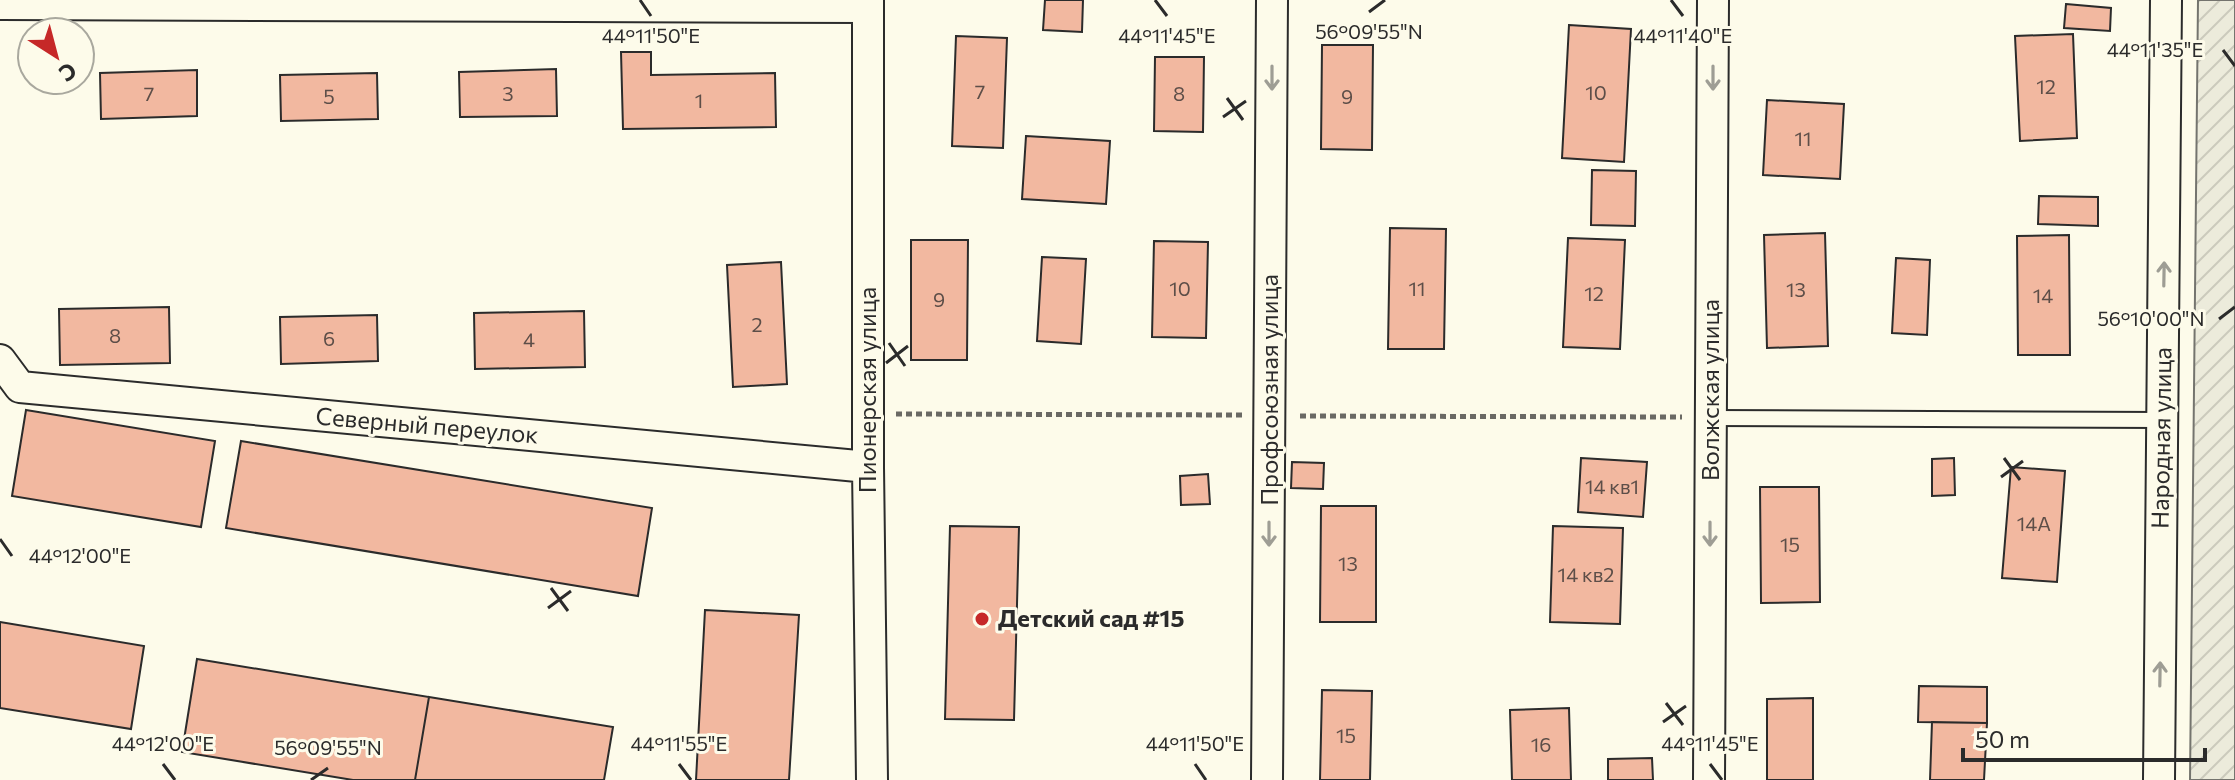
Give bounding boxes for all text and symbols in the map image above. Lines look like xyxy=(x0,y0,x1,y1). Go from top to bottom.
north arrow xyxy=(16,16,96,96)
text: 56°09'55"N xyxy=(1315,19,1423,43)
text: 44°11'50"E xyxy=(602,23,700,47)
text: 44°11'45"E xyxy=(1118,23,1216,47)
text: 44°11'40"E xyxy=(1634,23,1732,47)
text: 44°11'35"E xyxy=(2107,37,2203,61)
text: С xyxy=(54,57,82,88)
one-way arrow xyxy=(1264,64,1280,91)
one-way arrow xyxy=(1705,64,1721,91)
house number: 12 xyxy=(2036,74,2056,98)
house number: 7 xyxy=(975,79,985,103)
house number: 10 xyxy=(1585,80,1607,104)
house number: 7 xyxy=(144,81,154,105)
house number: 3 xyxy=(502,81,514,105)
house number: 8 xyxy=(1173,81,1185,105)
house number: 5 xyxy=(323,84,335,108)
house number: 9 xyxy=(1341,84,1353,108)
house number: 1 xyxy=(695,88,703,112)
house number: 11 xyxy=(1794,126,1812,150)
one-way arrow xyxy=(2156,261,2172,288)
street label: Профсоюзная улица xyxy=(1254,274,1283,506)
house number: 10 xyxy=(1169,276,1191,300)
house number: 11 xyxy=(1408,276,1426,300)
house number: 13 xyxy=(1786,277,1806,301)
house number: 12 xyxy=(1584,281,1604,305)
house number: 14 xyxy=(2033,283,2053,307)
street label: Пионерская улица xyxy=(852,287,881,493)
house number: 9 xyxy=(933,287,945,311)
street label: Волжская улица xyxy=(1695,299,1724,481)
text: 56°10'00"N xyxy=(2097,306,2205,330)
house number: 2 xyxy=(751,312,763,336)
house number: 8 xyxy=(109,323,121,347)
house number: 6 xyxy=(323,326,335,350)
house number: 4 xyxy=(523,327,535,351)
street label: Народная улица xyxy=(2144,347,2177,529)
street label: Северный переулок xyxy=(315,400,540,449)
house number: 14 кв1 xyxy=(1585,474,1639,498)
house number: 14А xyxy=(2017,511,2051,535)
one-way arrow xyxy=(1261,520,1277,547)
one-way arrow xyxy=(1702,520,1718,547)
house number: 15 xyxy=(1780,532,1800,556)
text: 44°12'00"E xyxy=(29,543,131,567)
house number: 13 xyxy=(1338,551,1358,575)
house number: 14 кв2 xyxy=(1558,562,1614,586)
place label: Детский сад #15 xyxy=(998,603,1184,632)
marker: Детский сад #15 xyxy=(973,610,991,628)
one-way arrow xyxy=(2152,661,2168,688)
scale bar xyxy=(1963,712,2205,762)
house number: 15 xyxy=(1336,723,1356,747)
text: 50 m xyxy=(1975,724,2030,753)
text: 44°12'00"E xyxy=(112,731,214,755)
text: 44°11'55"E xyxy=(631,731,727,755)
text: 44°11'50"E xyxy=(1146,731,1244,755)
text: 44°11'45"E xyxy=(1661,731,1759,755)
house number: 16 xyxy=(1531,732,1551,756)
text: 56°09'55"N xyxy=(274,735,382,759)

